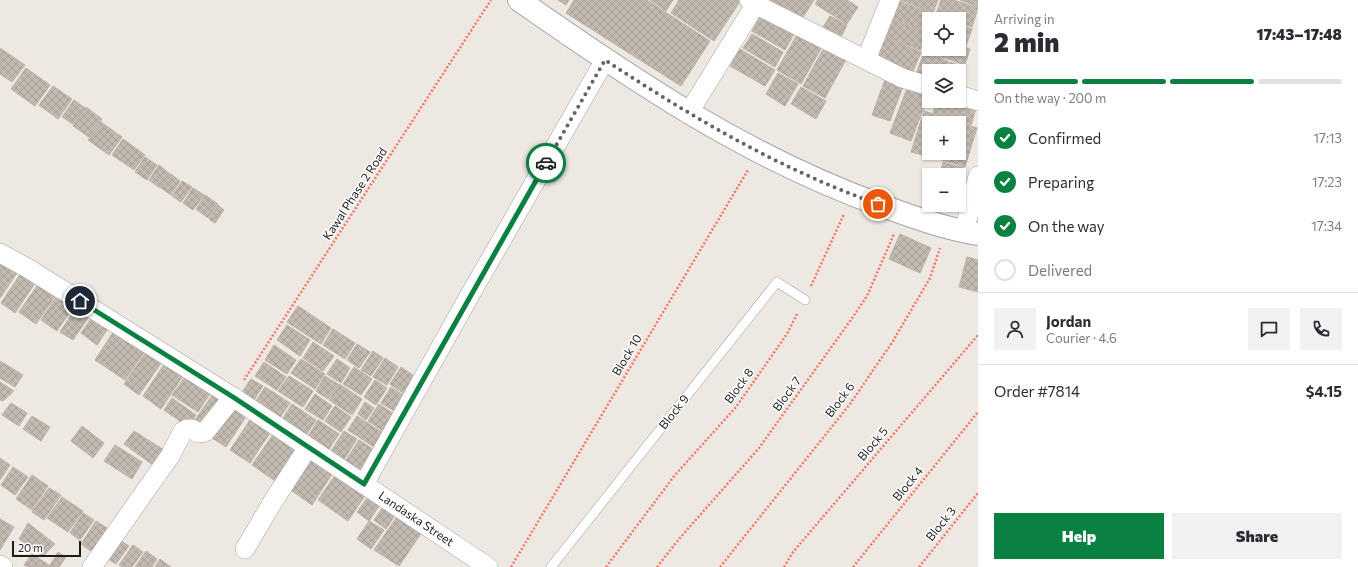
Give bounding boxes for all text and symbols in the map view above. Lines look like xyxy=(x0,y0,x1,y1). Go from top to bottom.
text: Arriving in xyxy=(994,11,1054,27)
map controls xyxy=(922,12,966,212)
button: locate xyxy=(922,12,966,56)
text: 17:43–17:48 xyxy=(1256,25,1342,43)
text: 2 min xyxy=(994,26,1059,57)
button: layers xyxy=(922,64,966,108)
text: On the way · 200 m xyxy=(994,90,1106,106)
button: + xyxy=(922,116,966,160)
icon: check xyxy=(994,127,1016,149)
text: Confirmed xyxy=(1028,129,1101,147)
text: 17:13 xyxy=(1314,130,1342,146)
courier xyxy=(526,143,566,183)
street label: Kawal Phase 2 Road xyxy=(319,145,389,242)
icon: car xyxy=(535,152,557,174)
button: − xyxy=(922,168,966,212)
icon: check xyxy=(994,171,1016,193)
text: Preparing xyxy=(1028,173,1094,191)
text: 17:23 xyxy=(1312,174,1342,190)
pin xyxy=(861,187,895,221)
icon: bag xyxy=(867,193,889,215)
icon: check xyxy=(994,215,1016,237)
text: On the way xyxy=(1028,217,1105,235)
text: 17:34 xyxy=(1311,218,1342,234)
text: Delivered xyxy=(1028,261,1092,279)
pin xyxy=(63,284,97,318)
icon: home xyxy=(69,290,91,312)
button: person xyxy=(994,308,1036,350)
button: chat xyxy=(1248,308,1290,350)
button: phone xyxy=(1300,308,1342,350)
text: Jordan xyxy=(1046,312,1091,330)
text: Courier · 4.6 xyxy=(1046,330,1117,346)
street label: Block 10 xyxy=(608,331,644,378)
street label: Block 8 xyxy=(721,365,756,406)
street label: Block 7 xyxy=(769,374,803,413)
street label: Block 6 xyxy=(822,379,857,420)
text: Order #7814 xyxy=(994,382,1080,400)
text: $4.15 xyxy=(1306,382,1342,400)
street label: Block 9 xyxy=(655,391,691,431)
street label: Block 5 xyxy=(854,424,890,463)
street label: Block 4 xyxy=(889,463,925,503)
street label: Landaska Street xyxy=(376,488,457,549)
street label: Block 3 xyxy=(922,503,958,543)
button: Help xyxy=(994,513,1164,559)
button: Share xyxy=(1172,513,1342,559)
scale bar xyxy=(12,539,81,558)
text: 20 m xyxy=(18,541,43,554)

